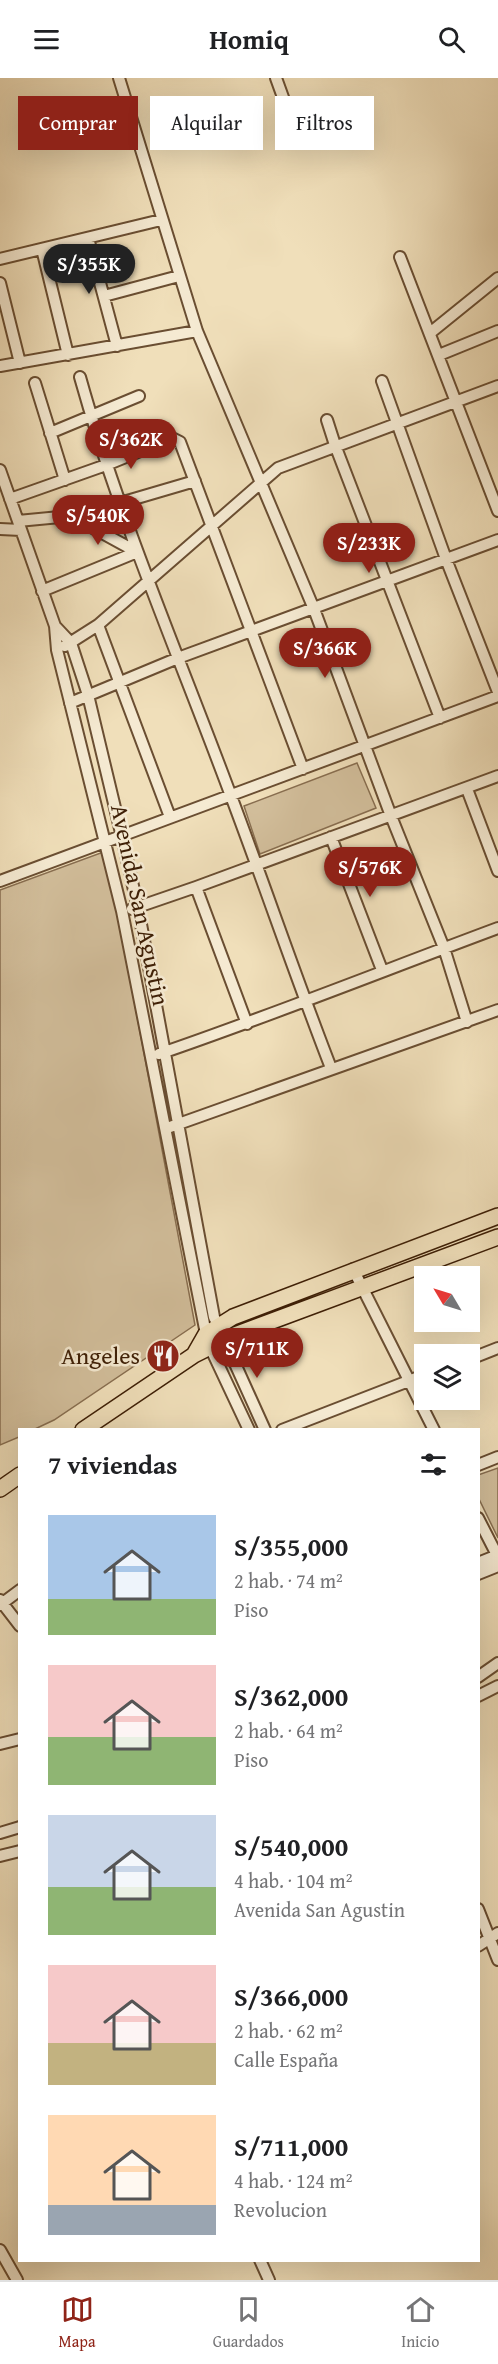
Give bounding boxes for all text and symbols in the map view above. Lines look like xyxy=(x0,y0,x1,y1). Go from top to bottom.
text: Homiq xyxy=(209,19,289,59)
icon: menu xyxy=(30,23,63,56)
icon: search xyxy=(435,23,468,56)
chip: Comprar xyxy=(18,96,138,150)
chip: Alquilar xyxy=(150,96,263,150)
chip: Filtros xyxy=(275,96,374,150)
pin: S/355K xyxy=(40,244,138,295)
text: S/355K xyxy=(57,249,121,278)
pin: S/362K xyxy=(82,419,180,470)
text: S/362K xyxy=(99,424,163,453)
pin: S/540K xyxy=(49,495,147,546)
text: S/540K xyxy=(66,500,130,529)
pin: S/233K xyxy=(320,523,418,574)
text: S/233K xyxy=(337,528,401,557)
pin: S/366K xyxy=(276,628,374,679)
text: S/366K xyxy=(293,633,357,662)
street label: Avenida San Agustin xyxy=(102,801,179,1009)
pin: S/576K xyxy=(321,847,419,898)
text: S/576K xyxy=(338,852,402,881)
north arrow xyxy=(414,1266,480,1332)
map controls xyxy=(414,1266,480,1410)
pin: S/711K xyxy=(208,1328,306,1379)
text: S/711K xyxy=(225,1333,289,1362)
place label: Angeles xyxy=(61,1338,140,1373)
restaurant icon: Angeles xyxy=(145,1338,181,1374)
button: layers xyxy=(414,1344,480,1410)
text: 7 viviendas xyxy=(48,1445,178,1484)
icon: filters xyxy=(417,1448,450,1481)
text: S/355,000 xyxy=(234,1527,348,1566)
icon: home xyxy=(96,1539,168,1611)
text: 2 hab. · 74 m² xyxy=(234,1566,343,1595)
text: Piso xyxy=(234,1595,269,1624)
text: S/362,000 xyxy=(234,1677,348,1716)
icon: home xyxy=(96,1689,168,1761)
text: 2 hab. · 64 m² xyxy=(234,1716,343,1745)
text: Piso xyxy=(234,1745,269,1774)
text: S/540,000 xyxy=(234,1827,348,1866)
icon: home xyxy=(96,1839,168,1911)
text: 4 hab. · 104 m² xyxy=(234,1866,352,1895)
text: Avenida San Agustin xyxy=(234,1895,405,1924)
text: S/366,000 xyxy=(234,1977,348,2016)
icon: home xyxy=(96,1989,168,2061)
text: 2 hab. · 62 m² xyxy=(234,2016,343,2045)
text: Calle España xyxy=(234,2045,338,2074)
text: S/711,000 xyxy=(234,2127,348,2166)
icon: home xyxy=(96,2139,168,2211)
text: 4 hab. · 124 m² xyxy=(234,2166,352,2195)
text: Revolucion xyxy=(234,2195,327,2224)
tab: Mapa xyxy=(59,2293,95,2353)
tab: Guardados xyxy=(213,2293,284,2353)
tab: Inicio xyxy=(401,2293,439,2353)

